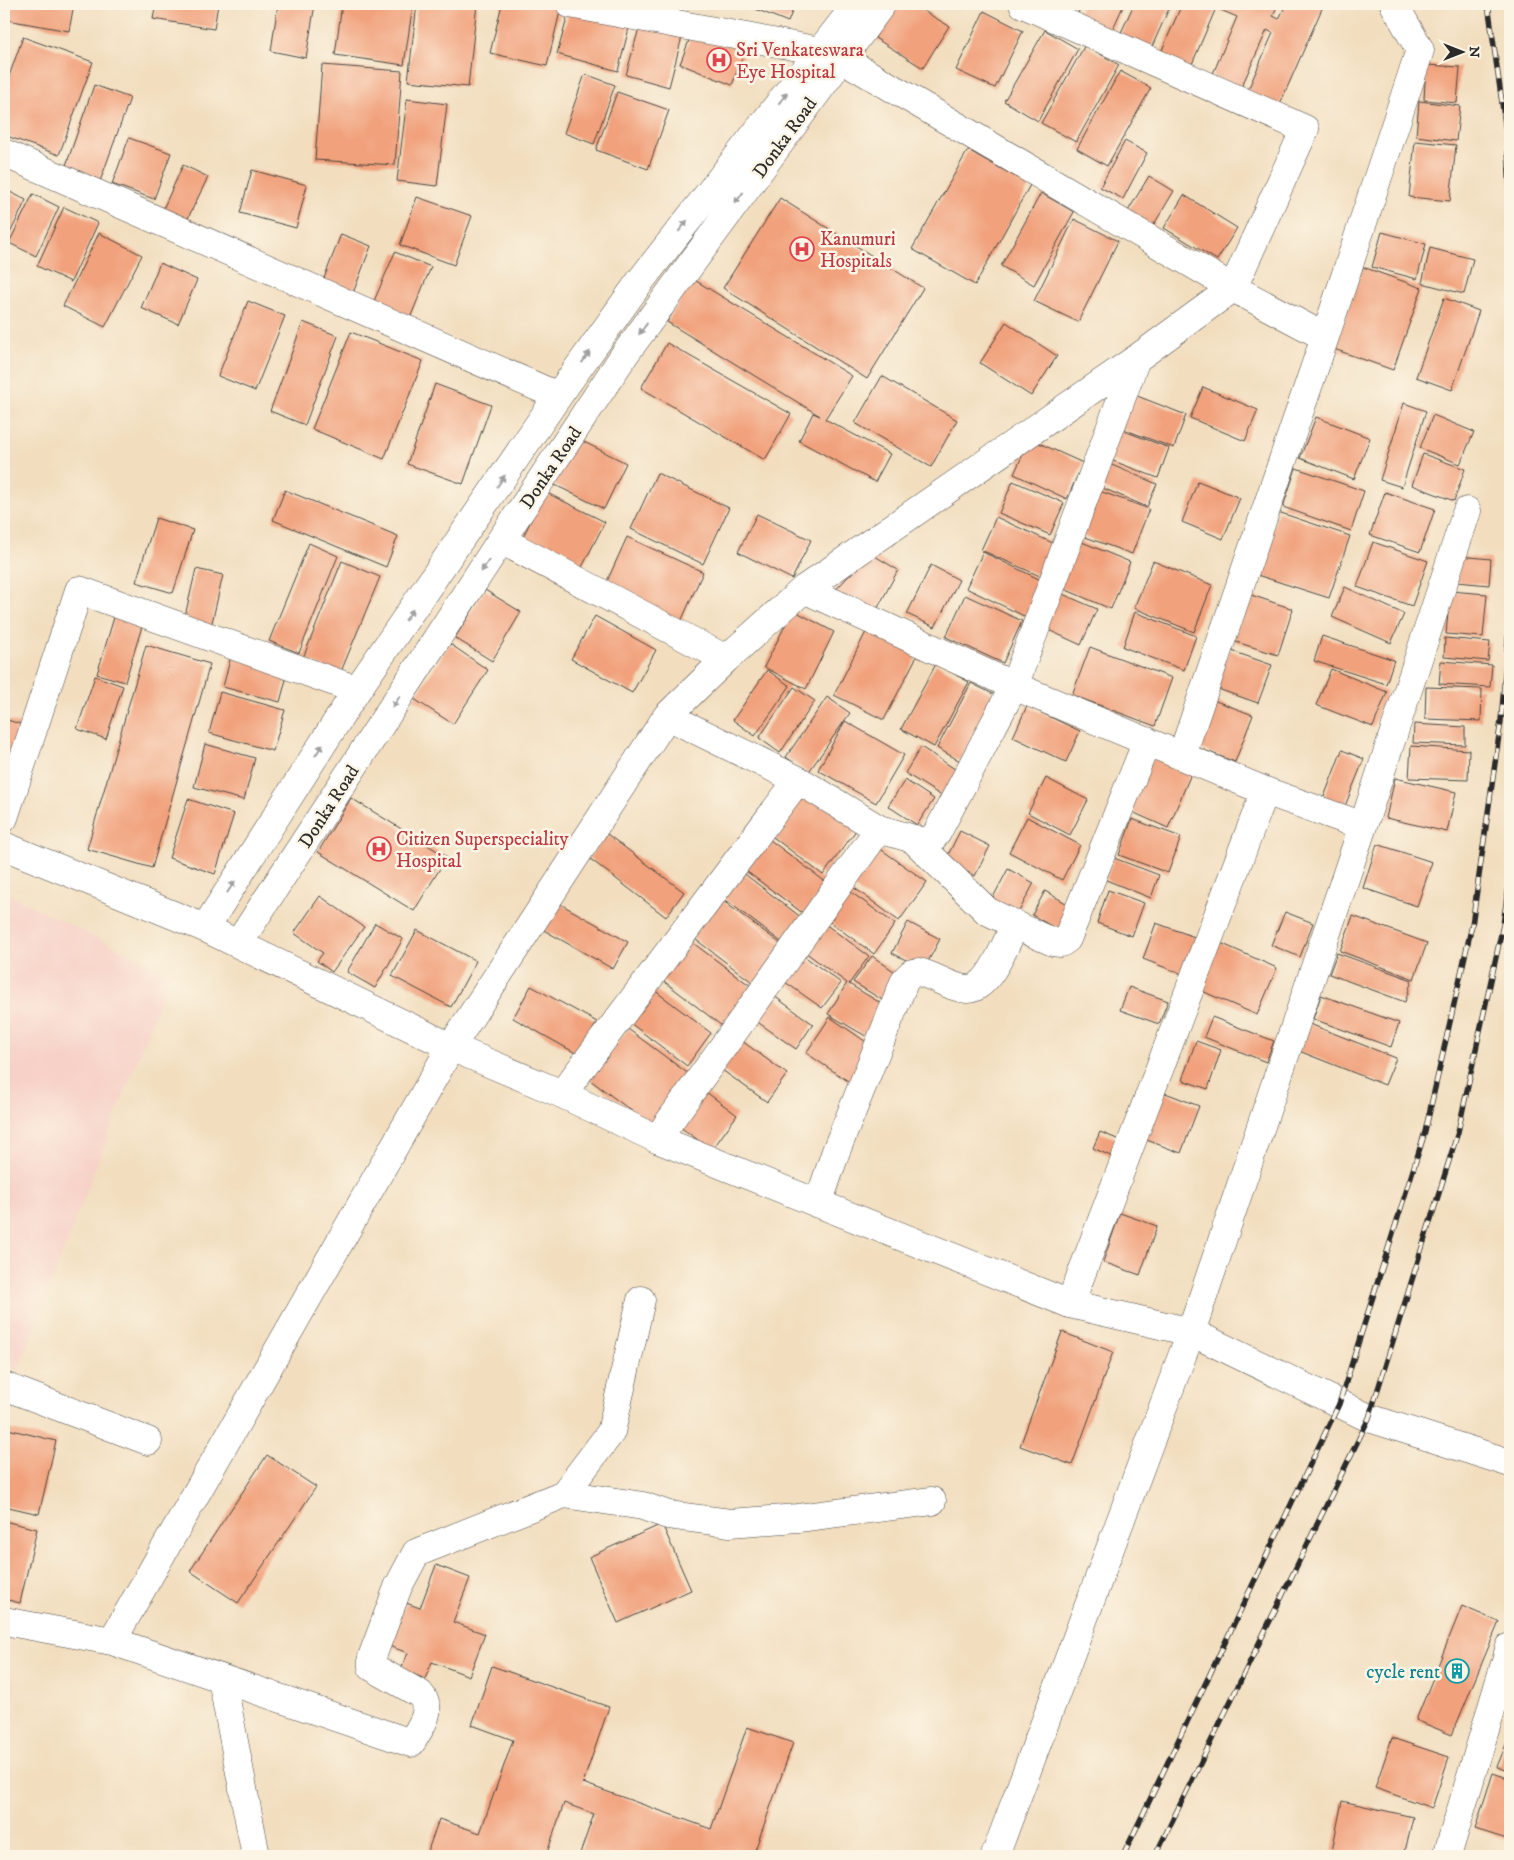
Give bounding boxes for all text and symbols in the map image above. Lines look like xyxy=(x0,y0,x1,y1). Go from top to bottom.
north arrow xyxy=(1436,28,1486,78)
place label: Sri Venkateswara Eye Hospital xyxy=(736,39,864,84)
text: N xyxy=(1465,46,1483,58)
hospital icon: Sri Venkateswara Eye Hospital xyxy=(706,47,732,73)
one-way arrow xyxy=(778,91,788,105)
street label: Donka Road xyxy=(748,93,823,183)
one-way arrow xyxy=(734,191,744,205)
one-way arrow xyxy=(677,220,688,233)
place label: Kanumuri Hospitals xyxy=(820,228,896,273)
hospital icon: Kanumuri Hospitals xyxy=(789,236,815,262)
one-way arrow xyxy=(638,322,649,335)
one-way arrow xyxy=(581,350,591,364)
street label: Donka Road xyxy=(515,422,587,513)
one-way arrow xyxy=(496,474,506,488)
one-way arrow xyxy=(480,559,489,573)
one-way arrow xyxy=(404,608,414,622)
one-way arrow xyxy=(391,695,401,709)
one-way arrow xyxy=(314,743,323,756)
street label: Donka Road xyxy=(294,761,365,853)
place label: Citizen Superspeciality Hospital xyxy=(396,828,570,873)
hospital icon: Citizen Superspeciality Hospital xyxy=(366,836,392,862)
one-way arrow xyxy=(227,880,236,893)
building icon: cycle rent xyxy=(1444,1658,1470,1684)
place label: cycle rent xyxy=(1366,1661,1440,1684)

